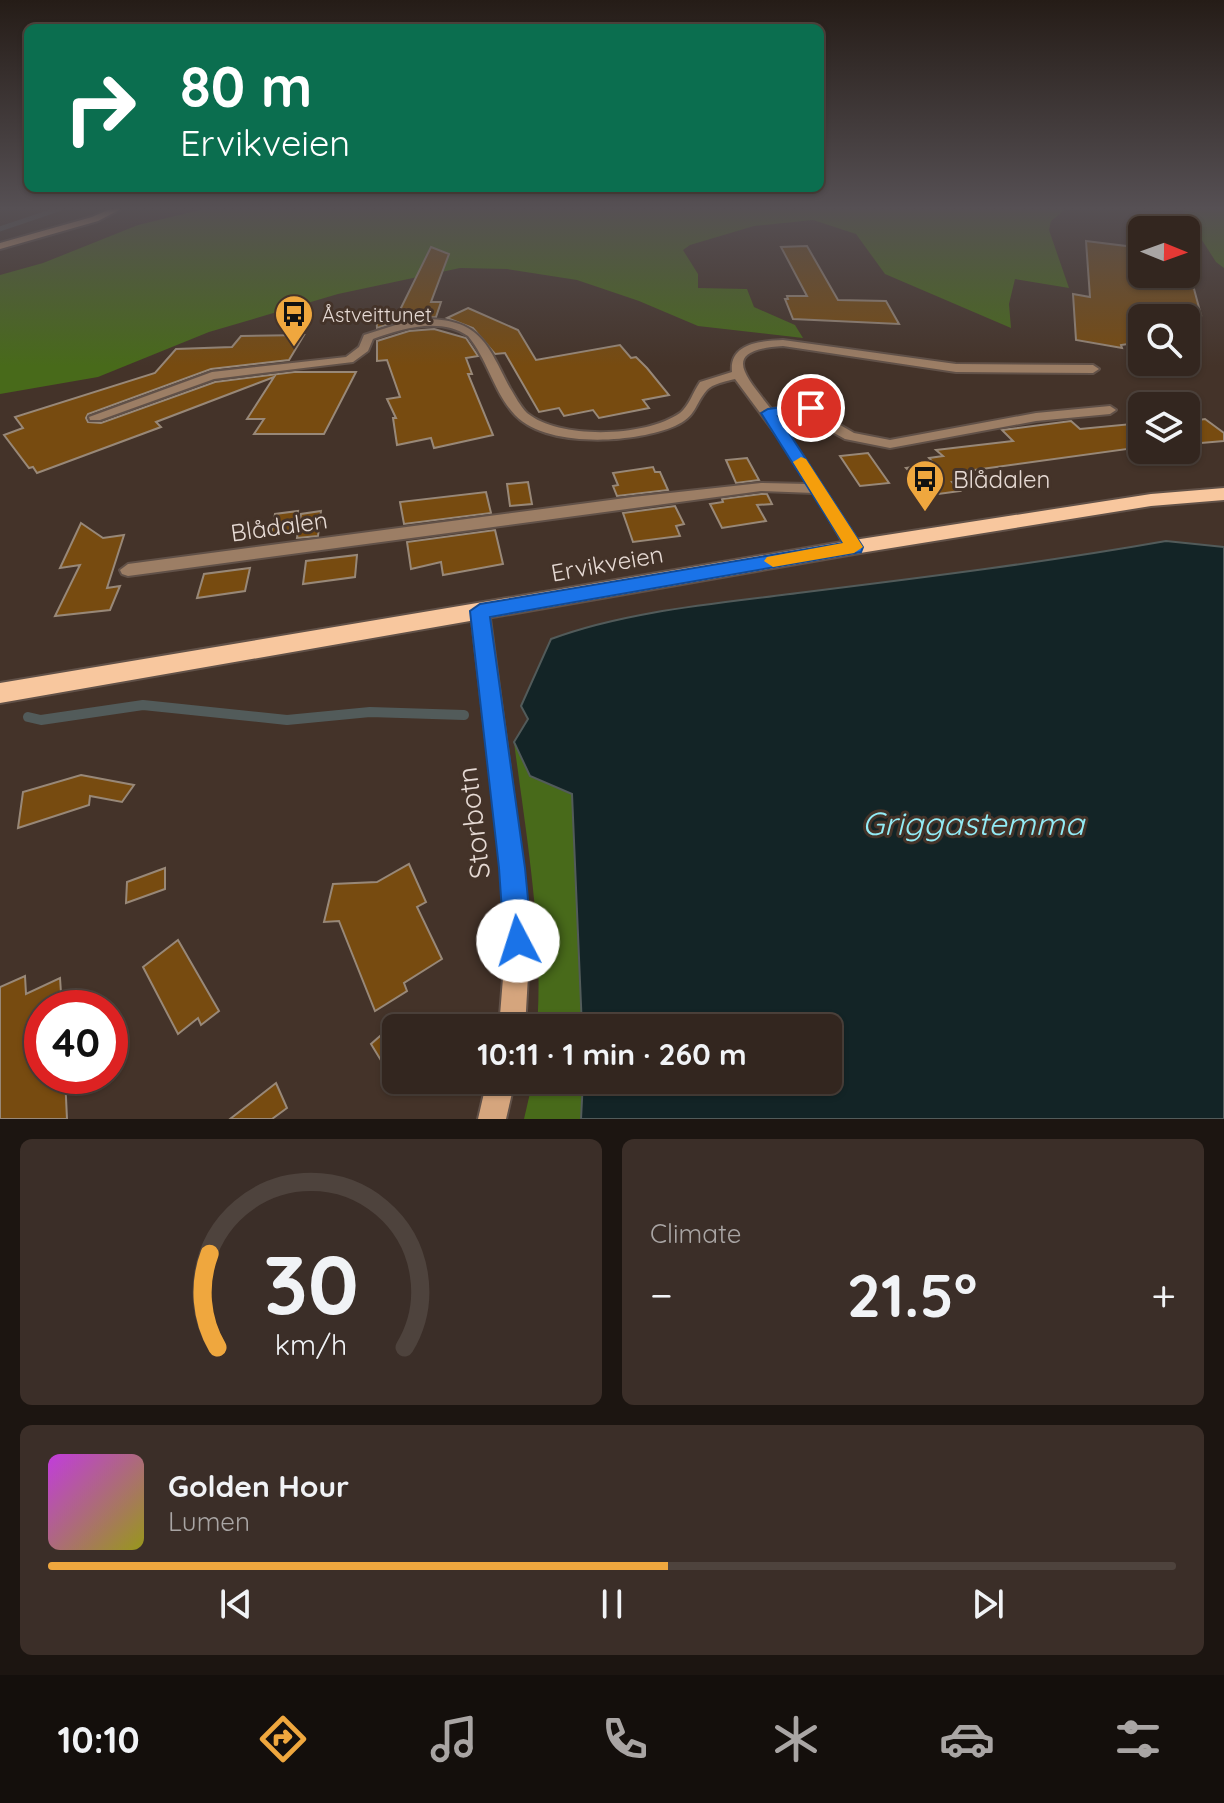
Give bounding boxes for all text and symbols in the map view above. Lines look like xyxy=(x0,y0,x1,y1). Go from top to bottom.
text: 80 m xyxy=(180,51,312,121)
icon: right xyxy=(48,56,152,160)
text: Ervikveien xyxy=(180,120,350,165)
north arrow xyxy=(1128,216,1200,288)
map controls xyxy=(1128,216,1200,464)
bus stop icon: Åstveittunet xyxy=(273,293,315,348)
place label: Åstveittunet xyxy=(322,302,432,327)
button: search xyxy=(1128,304,1200,376)
pin xyxy=(777,374,845,442)
icon: arrive xyxy=(789,386,833,430)
button: layers xyxy=(1128,392,1200,464)
bus stop icon: Blådalen xyxy=(904,458,946,513)
place label: Blådalen xyxy=(953,464,1050,494)
street label: Blådalen xyxy=(229,504,329,548)
street label: Ervikveien xyxy=(549,538,665,588)
street label: Storbotn xyxy=(449,765,497,881)
water label: Griggastemma xyxy=(862,803,1086,843)
position arrow xyxy=(476,899,560,983)
speed limit sign: 40 xyxy=(24,990,128,1094)
text: 10:11 · 1 min · 260 m xyxy=(477,1035,747,1073)
text: Climate xyxy=(650,1217,741,1250)
text: 30 xyxy=(263,1231,359,1335)
text: 21.5° xyxy=(847,1257,977,1332)
text: − xyxy=(650,1267,673,1322)
text: + xyxy=(1151,1267,1176,1322)
text: km/h xyxy=(275,1326,347,1362)
text: Golden Hour xyxy=(168,1467,349,1505)
text: Lumen xyxy=(168,1505,250,1538)
icon: previous xyxy=(214,1582,258,1626)
icon: pause xyxy=(590,1582,634,1626)
icon: next xyxy=(966,1582,1010,1626)
icon: directions xyxy=(255,1711,311,1767)
icon: music xyxy=(426,1711,482,1767)
icon: phone xyxy=(597,1711,653,1767)
icon: climate xyxy=(768,1711,824,1767)
icon: car xyxy=(939,1711,995,1767)
icon: filters xyxy=(1110,1711,1166,1767)
text: 10:10 xyxy=(58,1717,140,1762)

